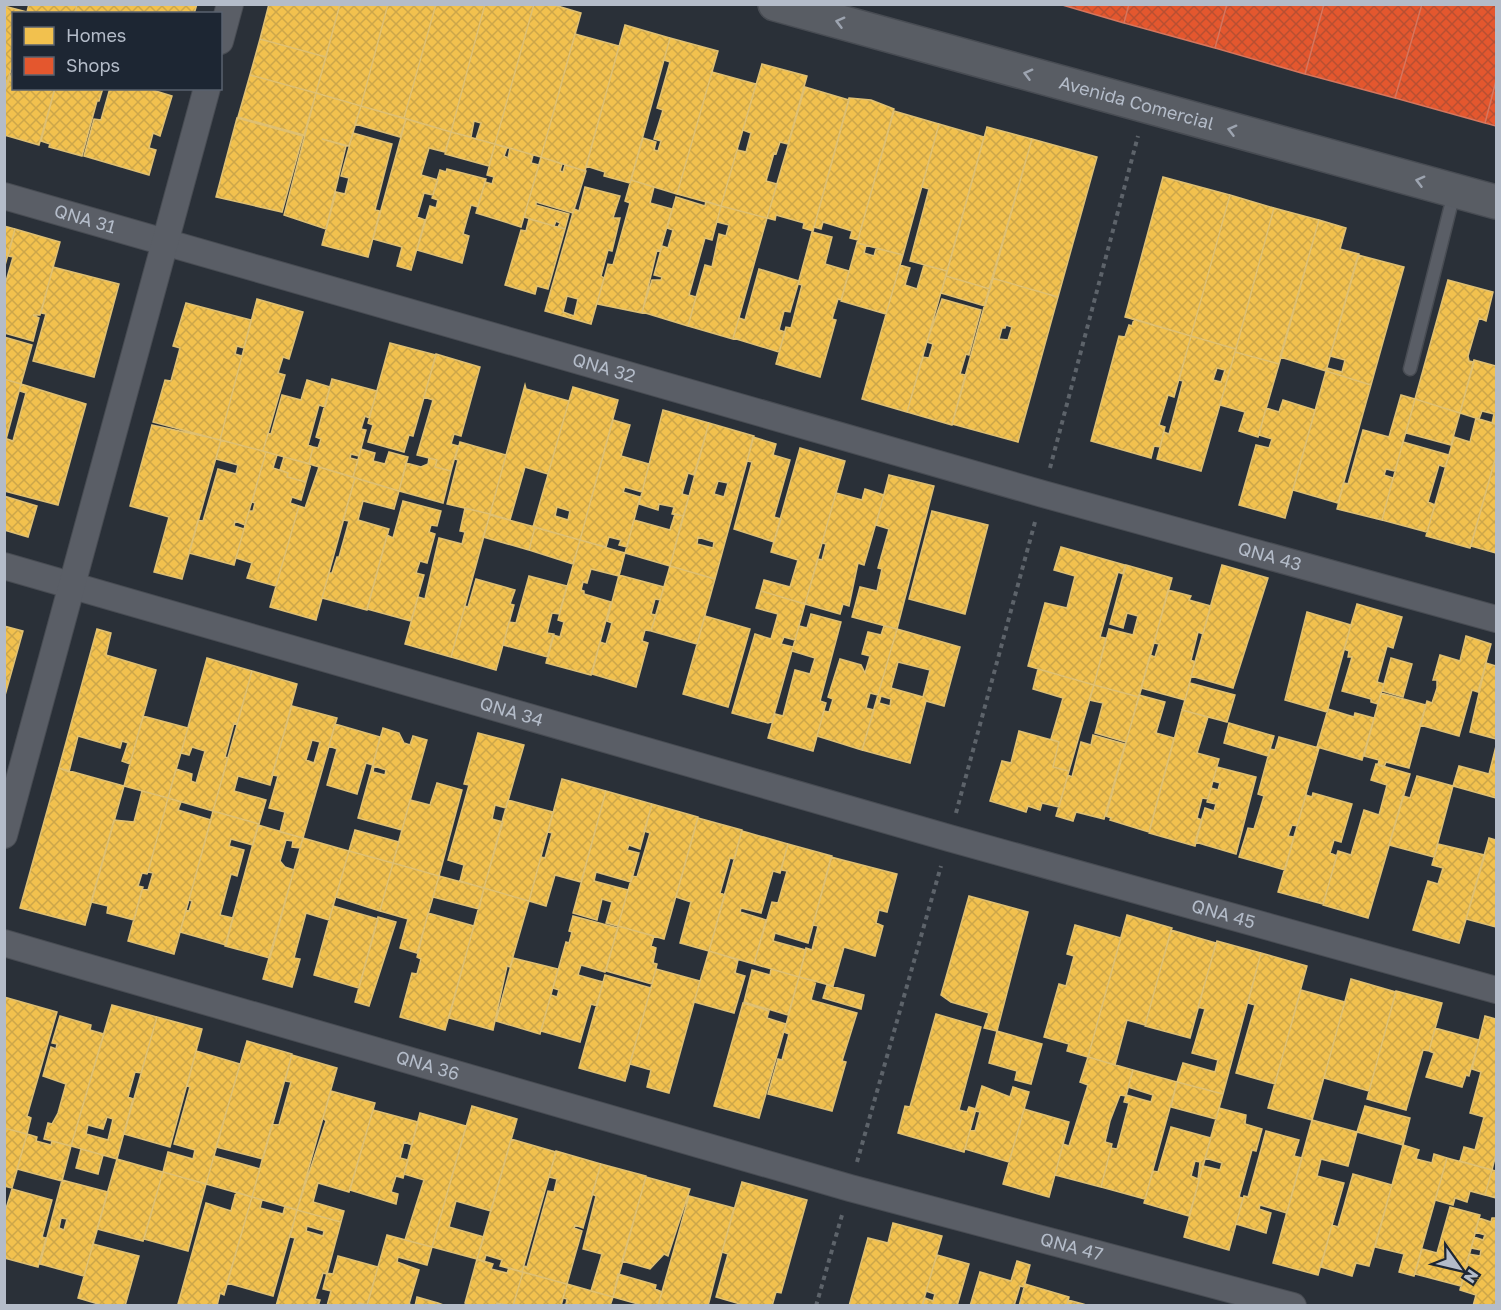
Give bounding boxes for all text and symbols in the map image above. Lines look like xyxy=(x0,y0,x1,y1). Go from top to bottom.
legend xyxy=(12,12,222,90)
one-way arrow xyxy=(835,17,845,30)
text: Homes xyxy=(66,24,126,46)
text: Shops xyxy=(66,54,120,76)
one-way arrow xyxy=(1023,69,1034,81)
street label: Avenida Comercial xyxy=(1057,71,1217,134)
one-way arrow xyxy=(1227,125,1238,137)
one-way arrow xyxy=(1415,176,1426,188)
street label: QNA 31 xyxy=(52,199,119,238)
street label: QNA 32 xyxy=(570,348,638,387)
street label: QNA 43 xyxy=(1236,536,1304,575)
street label: QNA 34 xyxy=(477,692,546,731)
street label: QNA 45 xyxy=(1189,894,1258,933)
street label: QNA 36 xyxy=(394,1045,462,1084)
street label: QNA 47 xyxy=(1038,1227,1106,1265)
north arrow xyxy=(1429,1238,1489,1298)
text: N xyxy=(1460,1266,1483,1287)

